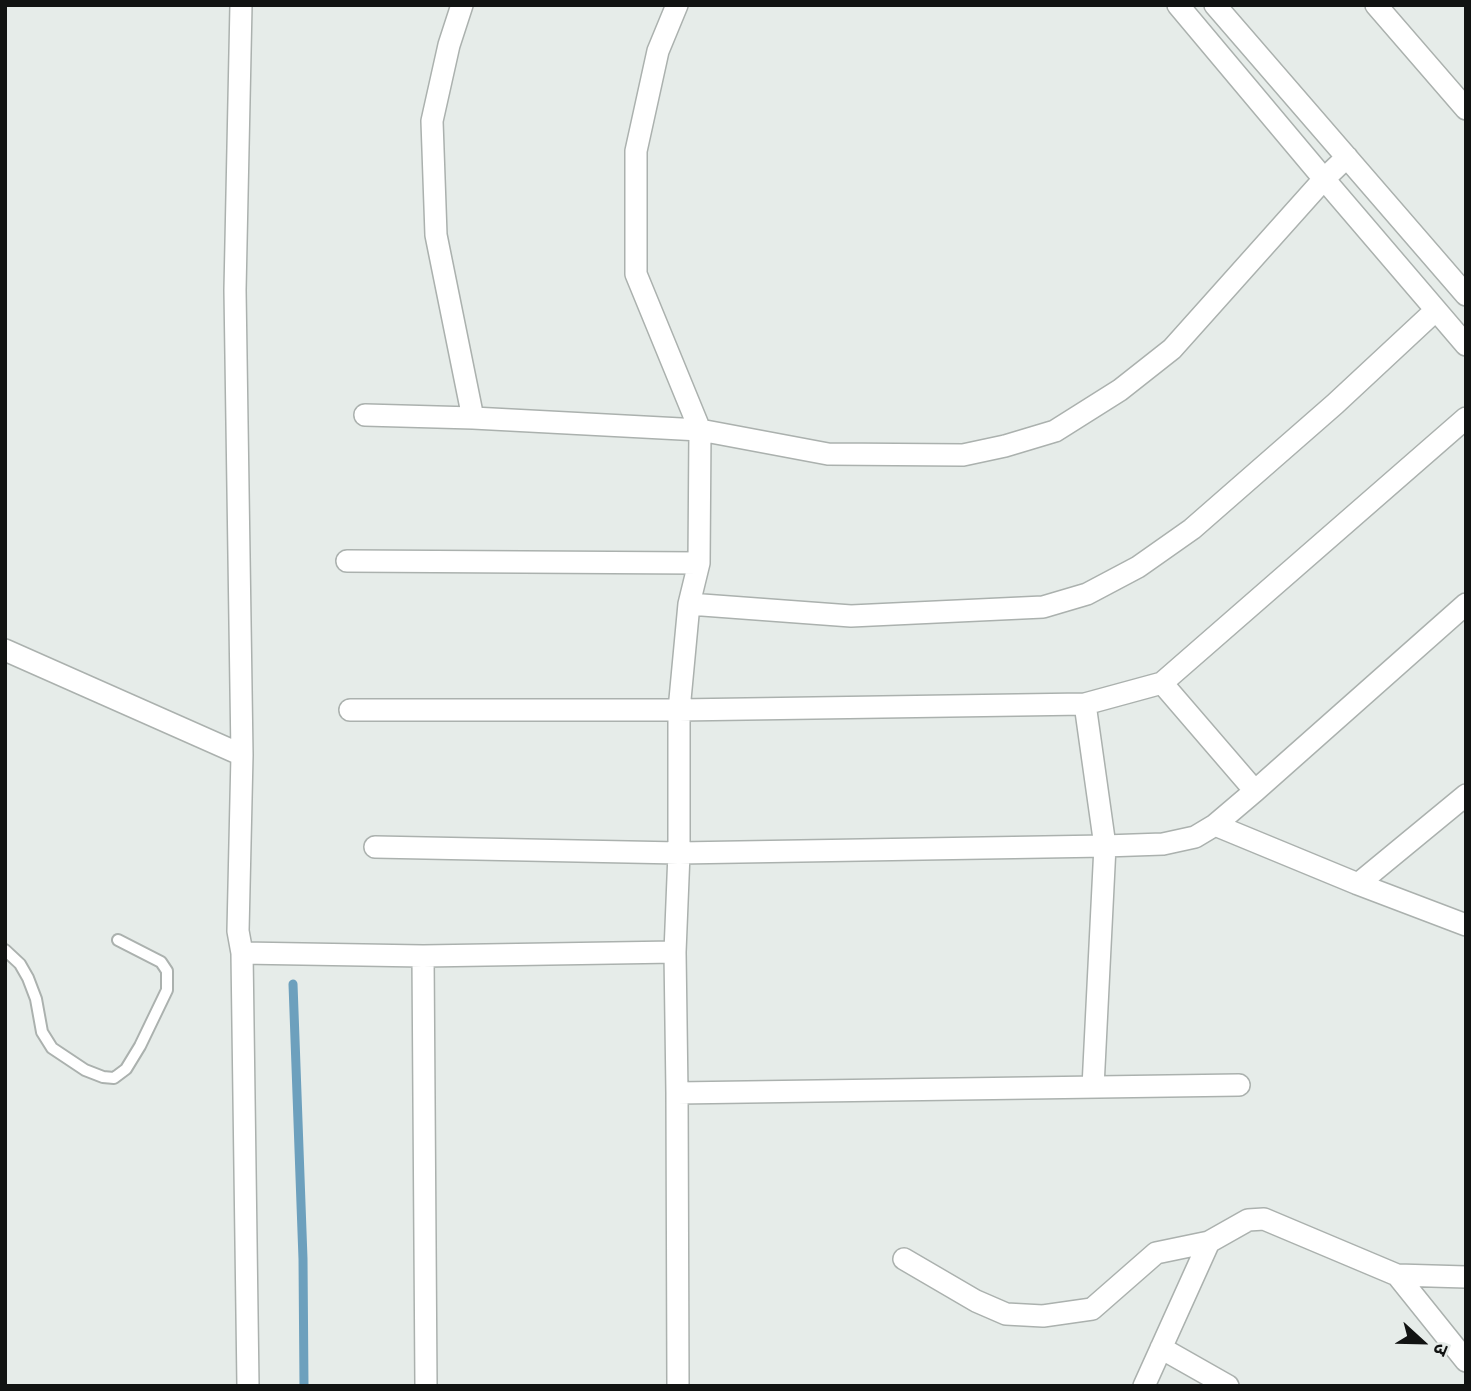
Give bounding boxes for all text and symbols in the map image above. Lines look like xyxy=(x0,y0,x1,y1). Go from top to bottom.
north arrow xyxy=(1387,1307,1457,1377)
text: उ xyxy=(1428,1340,1455,1360)

